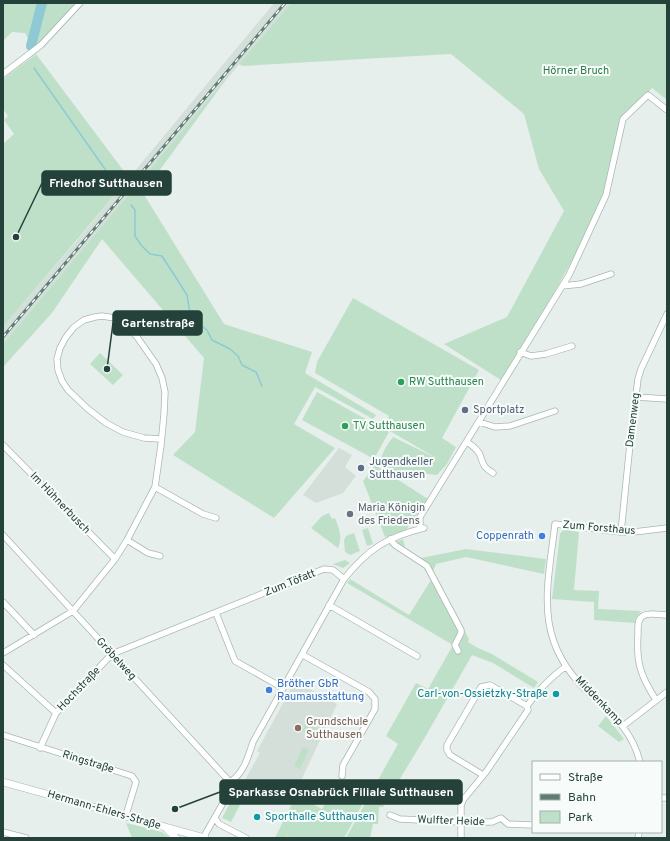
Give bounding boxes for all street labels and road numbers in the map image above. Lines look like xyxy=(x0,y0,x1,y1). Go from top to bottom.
street label: Damenweg xyxy=(623,392,643,448)
street label: Im Hühnerbusch xyxy=(27,469,93,537)
street label: Zum Forsthaus xyxy=(562,518,636,538)
street label: Zum Töfatt xyxy=(262,566,318,600)
street label: Gröbelweg xyxy=(93,635,139,683)
street label: Hochstraße xyxy=(54,664,104,714)
street label: Middenkamp xyxy=(572,673,626,729)
street label: Ringstraße xyxy=(60,748,116,777)
street label: Hermann-Ehlers-Straße xyxy=(46,787,162,833)
street label: Wulfter Heide xyxy=(417,813,485,829)

